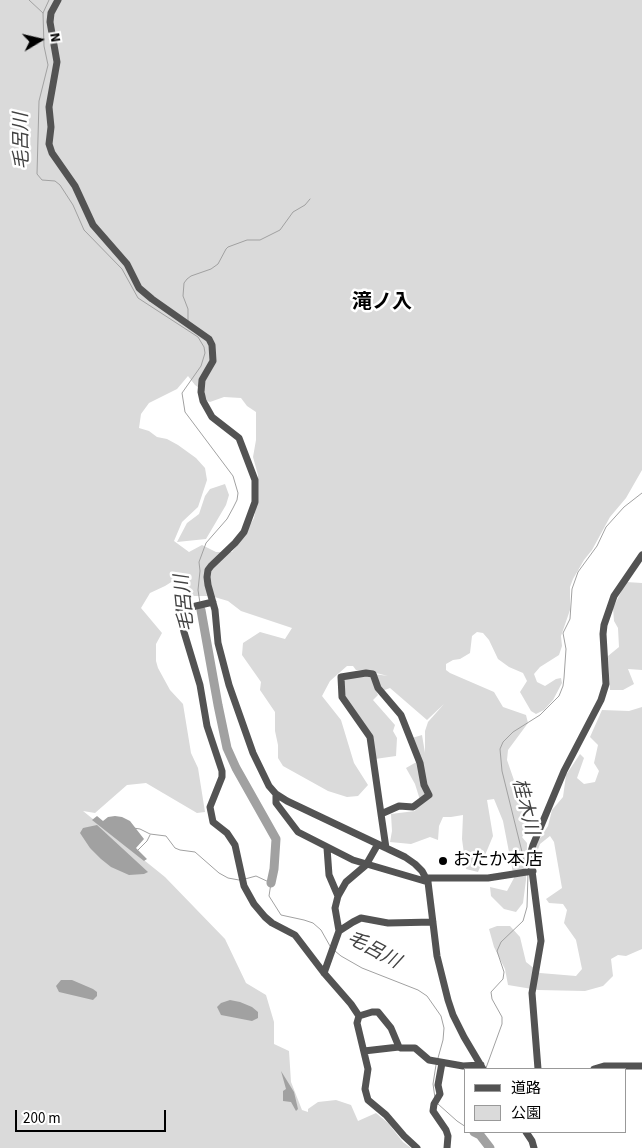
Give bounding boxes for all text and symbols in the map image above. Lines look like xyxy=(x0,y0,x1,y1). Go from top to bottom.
north arrow xyxy=(15,15,65,65)
text: N xyxy=(44,31,65,44)
water label: 毛呂川 xyxy=(11,112,35,170)
district label: 滝ノ入 xyxy=(352,292,412,316)
water label: 毛呂川 xyxy=(172,573,200,633)
water label: 桂木川 xyxy=(506,777,542,837)
place label: おたか本店 xyxy=(453,850,543,872)
marker: おたか本店 xyxy=(437,855,449,867)
water label: 毛呂川 xyxy=(342,928,404,974)
legend xyxy=(464,1068,627,1133)
text: 道路 xyxy=(511,1078,541,1099)
scale bar xyxy=(18,1100,169,1132)
text: 公園 xyxy=(511,1103,541,1124)
text: 200 m xyxy=(23,1108,61,1129)

